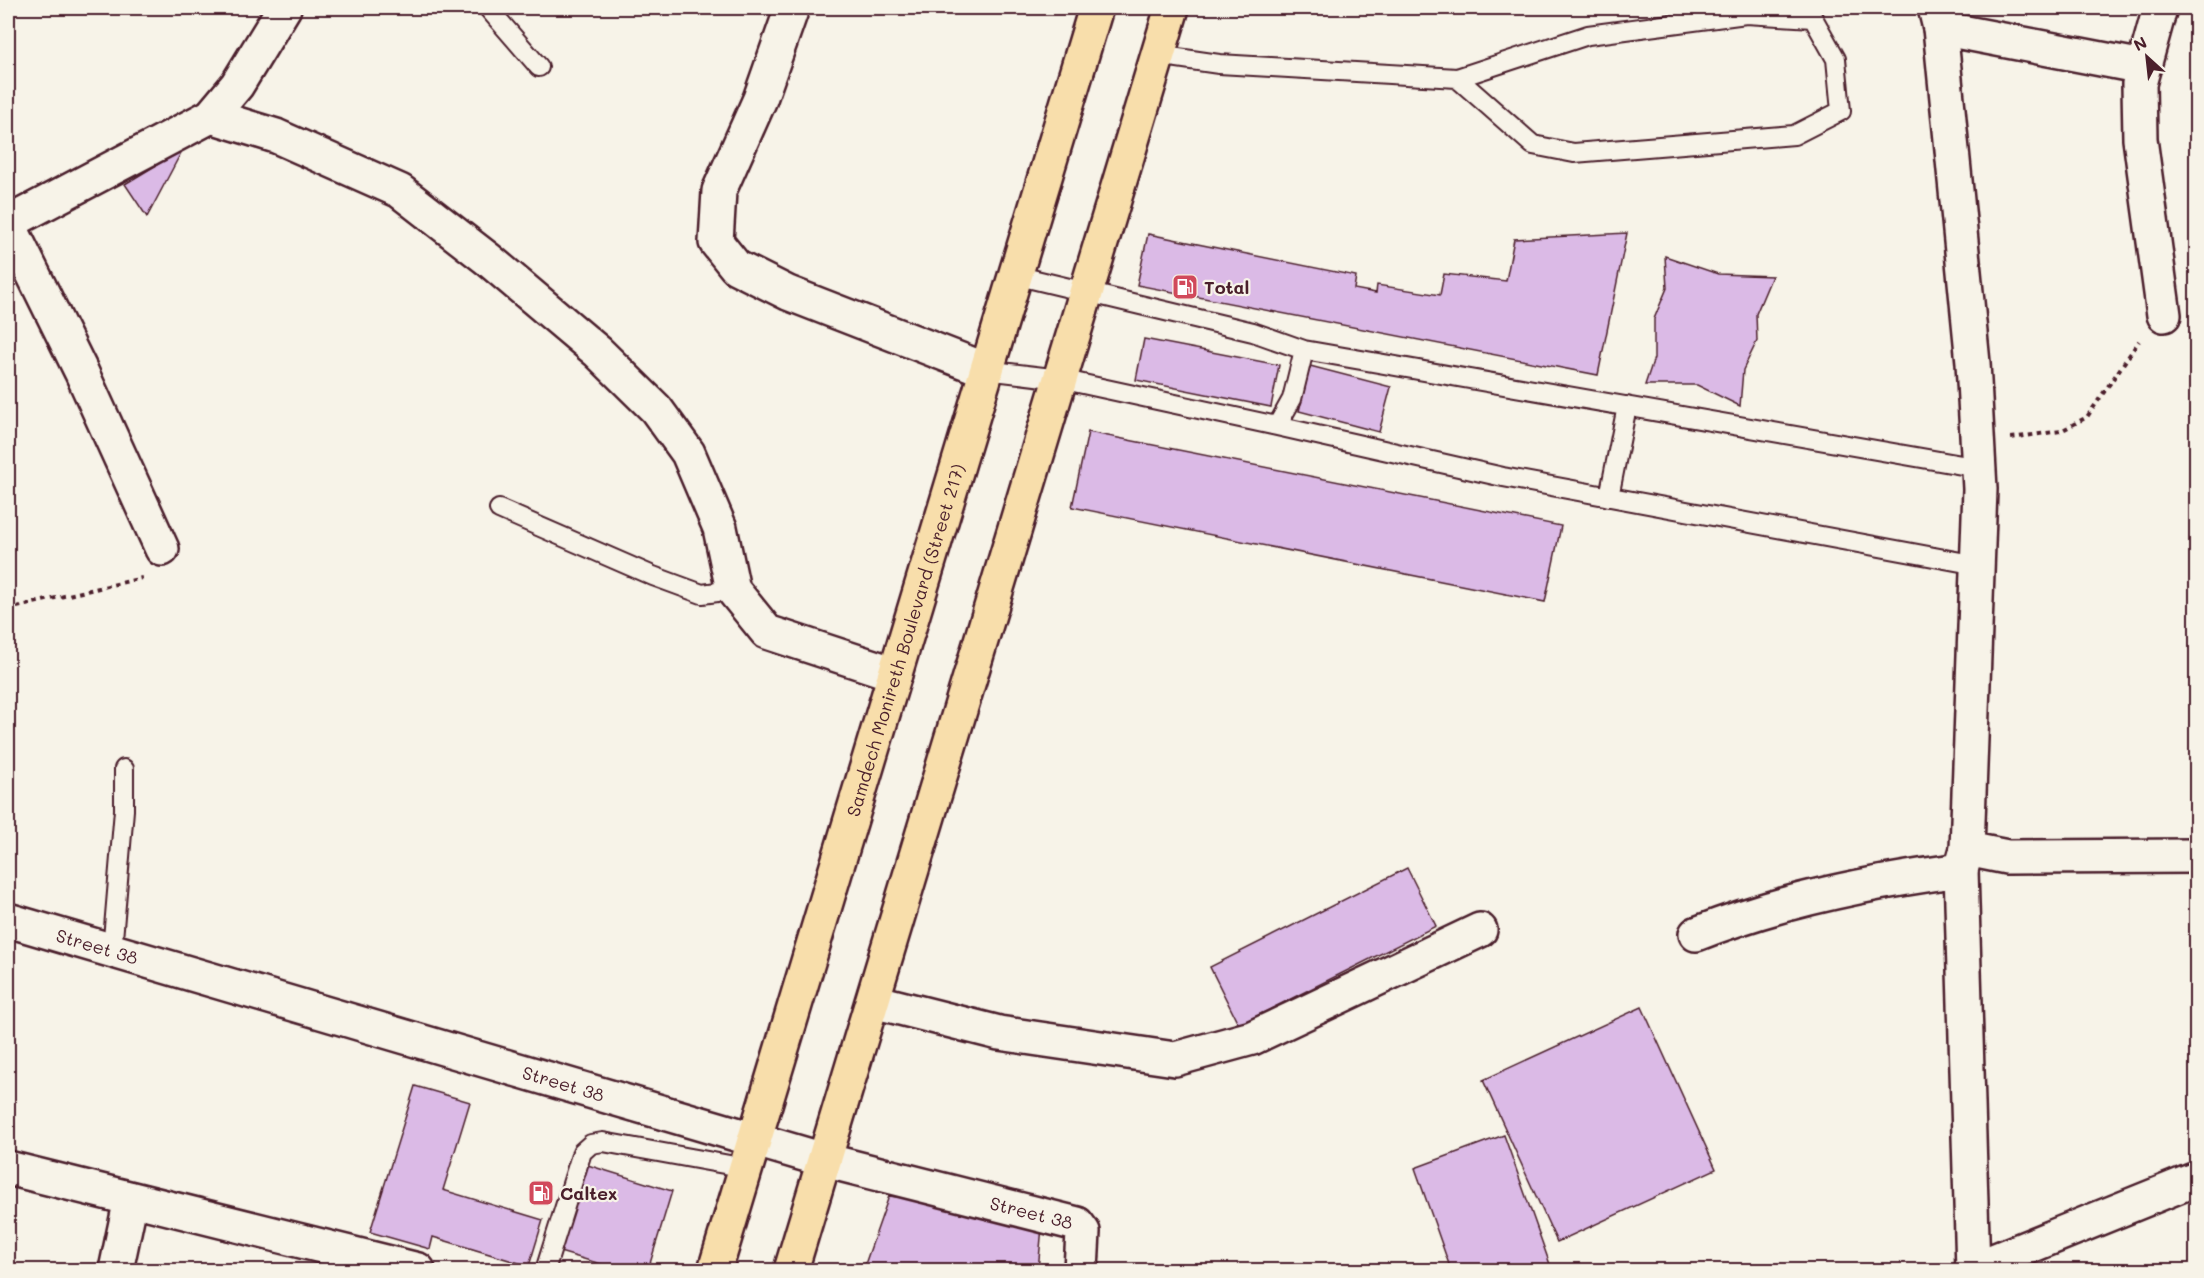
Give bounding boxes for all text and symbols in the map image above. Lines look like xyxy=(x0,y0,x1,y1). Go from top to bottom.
north arrow xyxy=(2117,27,2177,87)
text: N xyxy=(2130,31,2150,55)
fuel station icon: Total xyxy=(1170,272,1200,302)
place label: Total xyxy=(1204,275,1249,299)
street label: Samdech Monireth Boulevard (Street 217) xyxy=(841,461,970,819)
street label: Street 38 xyxy=(53,923,141,970)
street label: Street 38 xyxy=(520,1060,608,1107)
fuel station icon: Caltex xyxy=(526,1178,556,1208)
place label: Caltex xyxy=(560,1181,617,1205)
street label: Street 38 xyxy=(988,1190,1076,1235)

